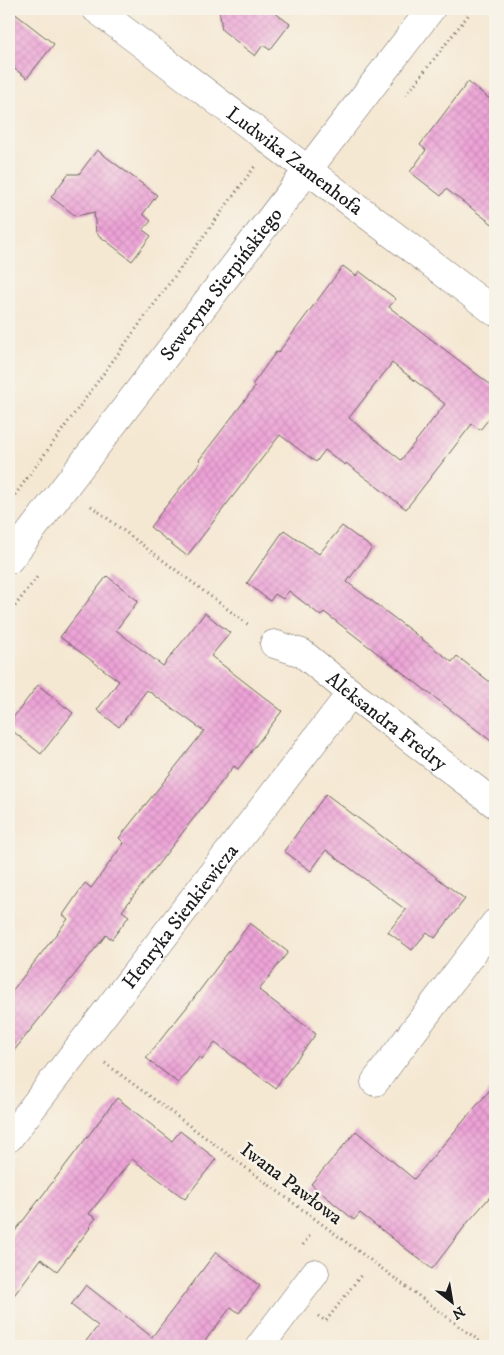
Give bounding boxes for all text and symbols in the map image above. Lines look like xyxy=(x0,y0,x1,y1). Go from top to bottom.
street label: Ludwika Zamenhofa xyxy=(221,102,368,221)
street label: Seweryna Sierpińskiego xyxy=(155,203,288,366)
street label: Aleksandra Fredry xyxy=(320,667,452,777)
street label: Henryka Sienkiewicza xyxy=(117,839,245,994)
street label: Iwana Pawłowa xyxy=(235,1138,348,1231)
north arrow xyxy=(426,1278,476,1328)
text: N xyxy=(448,1302,468,1323)

